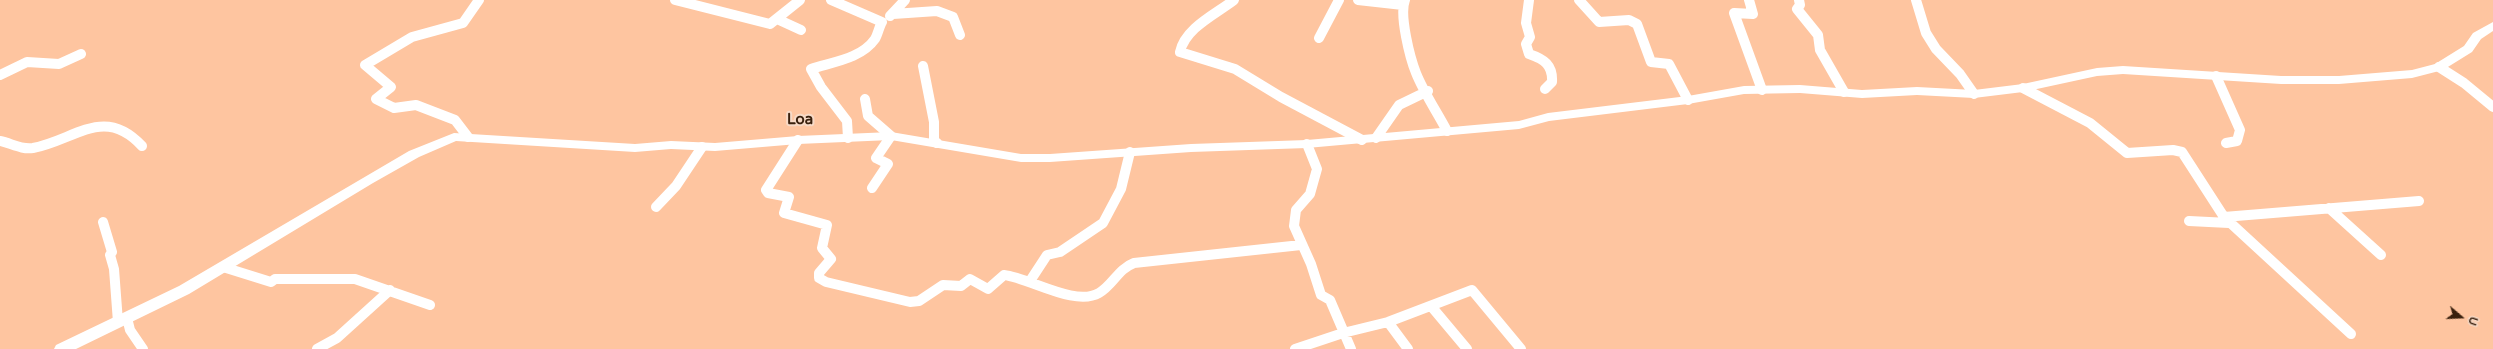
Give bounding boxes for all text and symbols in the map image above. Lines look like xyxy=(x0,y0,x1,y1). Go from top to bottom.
district label: Loa xyxy=(787,111,813,129)
north arrow xyxy=(2441,297,2481,337)
text: U xyxy=(2465,315,2480,327)

